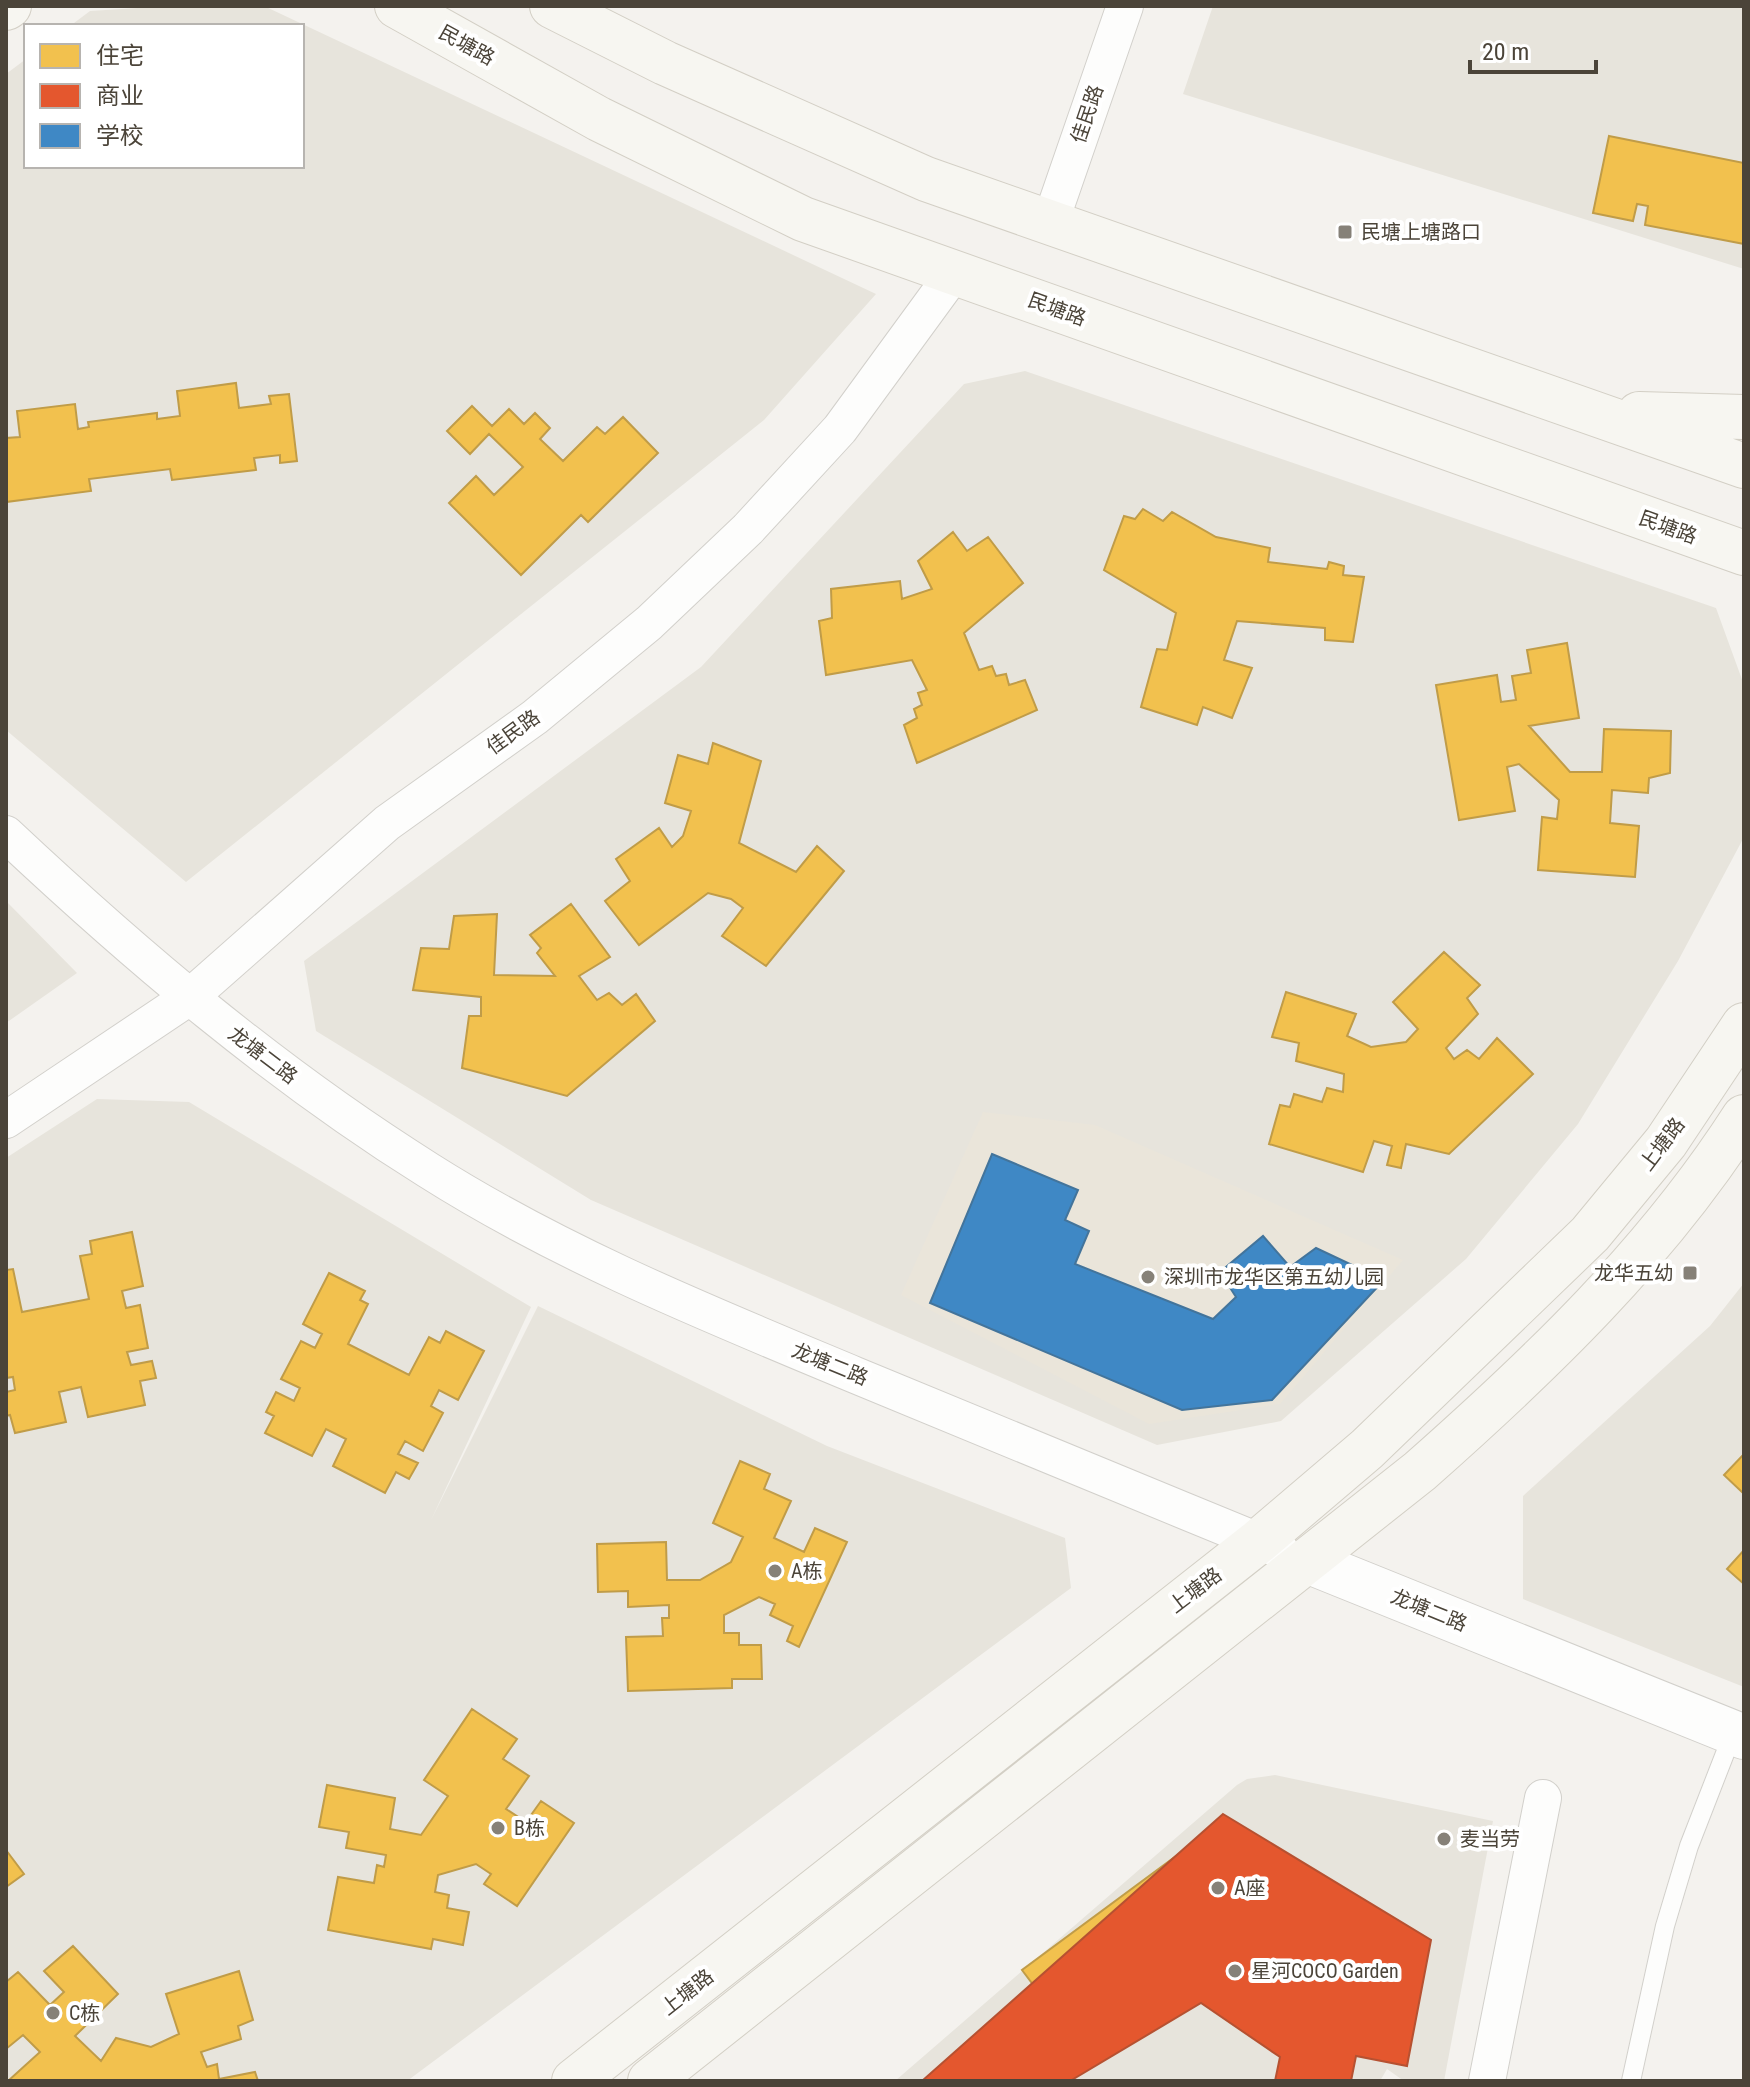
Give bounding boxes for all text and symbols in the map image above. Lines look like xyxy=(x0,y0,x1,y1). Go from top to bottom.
street label: 民塘路 xyxy=(435,20,499,70)
legend xyxy=(24,24,304,168)
scale bar xyxy=(1470,24,1596,74)
text: 20 m xyxy=(1482,38,1529,66)
text: 住宅 xyxy=(96,42,144,70)
text: 商业 xyxy=(96,82,144,110)
street label: 佳民路 xyxy=(1066,82,1108,146)
text: 学校 xyxy=(96,122,144,150)
place label: 民塘上塘路口 xyxy=(1361,220,1481,244)
marker: 民塘上塘路口 xyxy=(1336,223,1354,241)
street label: 民塘路 xyxy=(1025,287,1089,331)
street label: 民塘路 xyxy=(1636,505,1700,549)
street label: 佳民路 xyxy=(482,705,544,759)
street label: 龙塘二路 xyxy=(224,1021,302,1089)
street label: 上塘路 xyxy=(1634,1113,1690,1175)
place label: 龙华五幼 xyxy=(1594,1261,1674,1285)
marker: 龙华五幼 xyxy=(1681,1264,1699,1282)
place label: 深圳市龙华区第五幼儿园 xyxy=(1164,1265,1384,1289)
marker: 深圳市龙华区第五幼儿园 xyxy=(1139,1268,1157,1286)
street label: 龙塘二路 xyxy=(788,1338,872,1390)
place label: A栋 xyxy=(791,1559,823,1583)
marker: A栋 xyxy=(766,1562,784,1580)
street label: 上塘路 xyxy=(1164,1562,1226,1618)
street label: 龙塘二路 xyxy=(1387,1584,1471,1636)
place label: B栋 xyxy=(514,1816,545,1840)
marker: B栋 xyxy=(489,1819,507,1837)
place label: 麦当劳 xyxy=(1460,1827,1520,1851)
marker: 麦当劳 xyxy=(1435,1830,1453,1848)
place label: A座 xyxy=(1234,1876,1266,1900)
marker: A座 xyxy=(1209,1879,1227,1897)
place label: 星河COCO Garden xyxy=(1251,1959,1399,1983)
marker: 星河COCO Garden xyxy=(1226,1962,1244,1980)
street label: 上塘路 xyxy=(656,1964,718,2020)
place label: C栋 xyxy=(69,2001,100,2025)
marker: C栋 xyxy=(44,2004,62,2022)

